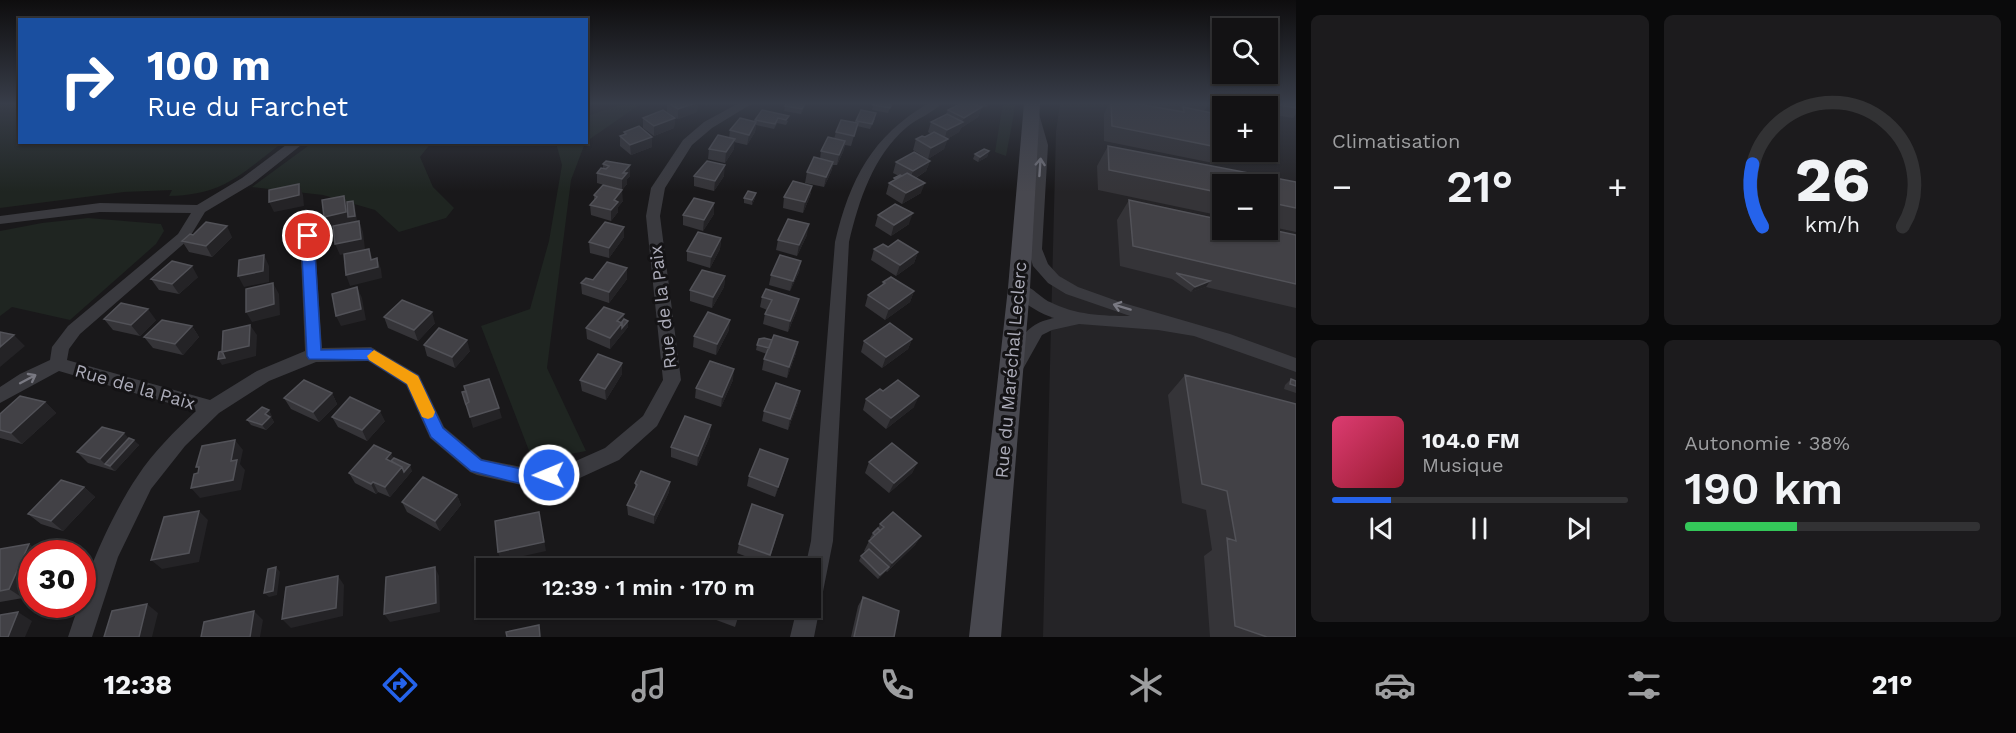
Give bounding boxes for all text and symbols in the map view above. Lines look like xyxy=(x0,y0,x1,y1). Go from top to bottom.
map controls xyxy=(1212,18,1278,240)
button: search xyxy=(1212,18,1278,84)
text: 100 m xyxy=(147,41,271,90)
icon: right xyxy=(48,42,126,120)
text: Rue du Farchet xyxy=(147,91,348,123)
button: + xyxy=(1212,96,1278,162)
text: Climatisation xyxy=(1332,129,1460,153)
text: 26 xyxy=(1794,143,1870,216)
one-way arrow xyxy=(1035,157,1046,177)
text: 21° xyxy=(1446,160,1513,213)
text: − xyxy=(1332,167,1352,206)
text: + xyxy=(1608,167,1627,206)
button: − xyxy=(1212,174,1278,240)
pin xyxy=(282,210,333,261)
text: km/h xyxy=(1805,212,1860,237)
icon: arrive xyxy=(291,219,324,252)
street label: Rue de la Paix xyxy=(645,244,680,370)
street label: Rue du Maréchal Leclerc xyxy=(991,261,1030,479)
one-way arrow xyxy=(1113,301,1132,312)
street label: Rue de la Paix xyxy=(73,359,198,414)
one-way arrow xyxy=(19,372,37,384)
text: 104.0 FM xyxy=(1422,428,1520,453)
text: Autonomie · 38% xyxy=(1685,431,1850,455)
position arrow xyxy=(517,443,581,507)
text: Musique xyxy=(1422,453,1504,477)
text: 190 km xyxy=(1685,462,1843,515)
icon: previous xyxy=(1365,512,1398,545)
icon: pause xyxy=(1463,512,1496,545)
icon: next xyxy=(1562,512,1595,545)
speed limit sign: 30 xyxy=(18,540,96,618)
text: 12:39 · 1 min · 170 m xyxy=(542,575,755,600)
icon: directions xyxy=(379,664,421,706)
icon: music xyxy=(628,664,670,706)
icon: phone xyxy=(876,664,918,706)
icon: climate xyxy=(1125,664,1167,706)
icon: car xyxy=(1374,664,1416,706)
icon: filters xyxy=(1623,664,1665,706)
text: 12:38 xyxy=(103,669,172,701)
text: 21° xyxy=(1871,669,1913,701)

